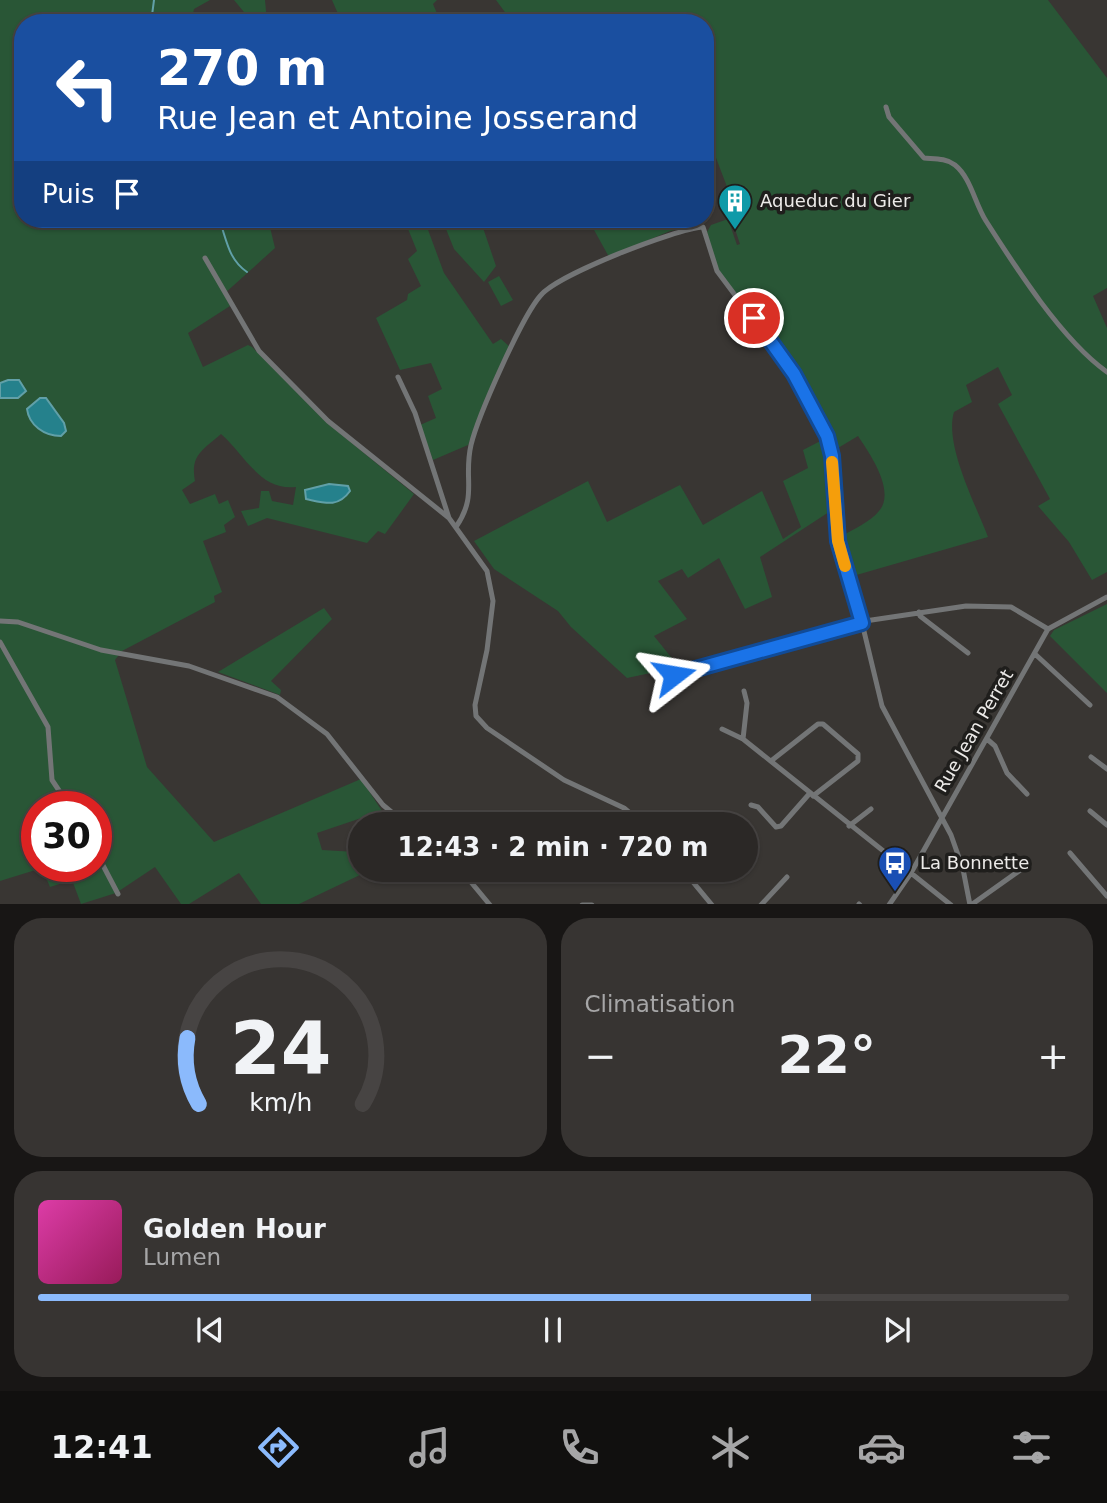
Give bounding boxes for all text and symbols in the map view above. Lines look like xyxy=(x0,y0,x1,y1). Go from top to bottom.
text: 270 m xyxy=(157,40,327,97)
icon: left xyxy=(42,42,133,133)
text: Rue Jean et Antoine Josserand xyxy=(157,99,638,137)
icon: arrive xyxy=(108,175,146,213)
text: Puis xyxy=(42,179,94,209)
building icon: Aqueduc du Gier xyxy=(716,182,754,231)
place label: Aqueduc du Gier xyxy=(760,190,911,211)
pin xyxy=(724,288,784,348)
icon: arrive xyxy=(735,299,773,337)
position arrow xyxy=(637,638,711,712)
street label: Rue Jean Perret xyxy=(930,666,1017,796)
speed limit sign: 30 xyxy=(21,791,112,882)
text: 12:43 · 2 min · 720 m xyxy=(398,832,708,862)
bus stop icon: La Bonnette xyxy=(876,844,914,893)
place label: La Bonnette xyxy=(920,852,1029,873)
text: Climatisation xyxy=(585,991,735,1017)
text: 24 xyxy=(230,1006,331,1091)
text: 22° xyxy=(778,1025,876,1085)
text: − xyxy=(585,1034,616,1078)
text: + xyxy=(1037,1034,1069,1078)
text: km/h xyxy=(249,1087,312,1116)
text: Golden Hour xyxy=(143,1214,326,1244)
text: Lumen xyxy=(143,1244,221,1270)
icon: previous xyxy=(191,1311,229,1349)
icon: pause xyxy=(534,1311,572,1349)
icon: next xyxy=(878,1311,916,1349)
icon: directions xyxy=(254,1423,303,1472)
icon: music xyxy=(405,1423,454,1472)
icon: phone xyxy=(555,1423,604,1472)
icon: climate xyxy=(706,1423,755,1472)
icon: car xyxy=(857,1423,906,1472)
icon: filters xyxy=(1007,1423,1056,1472)
text: 12:41 xyxy=(51,1428,153,1466)

